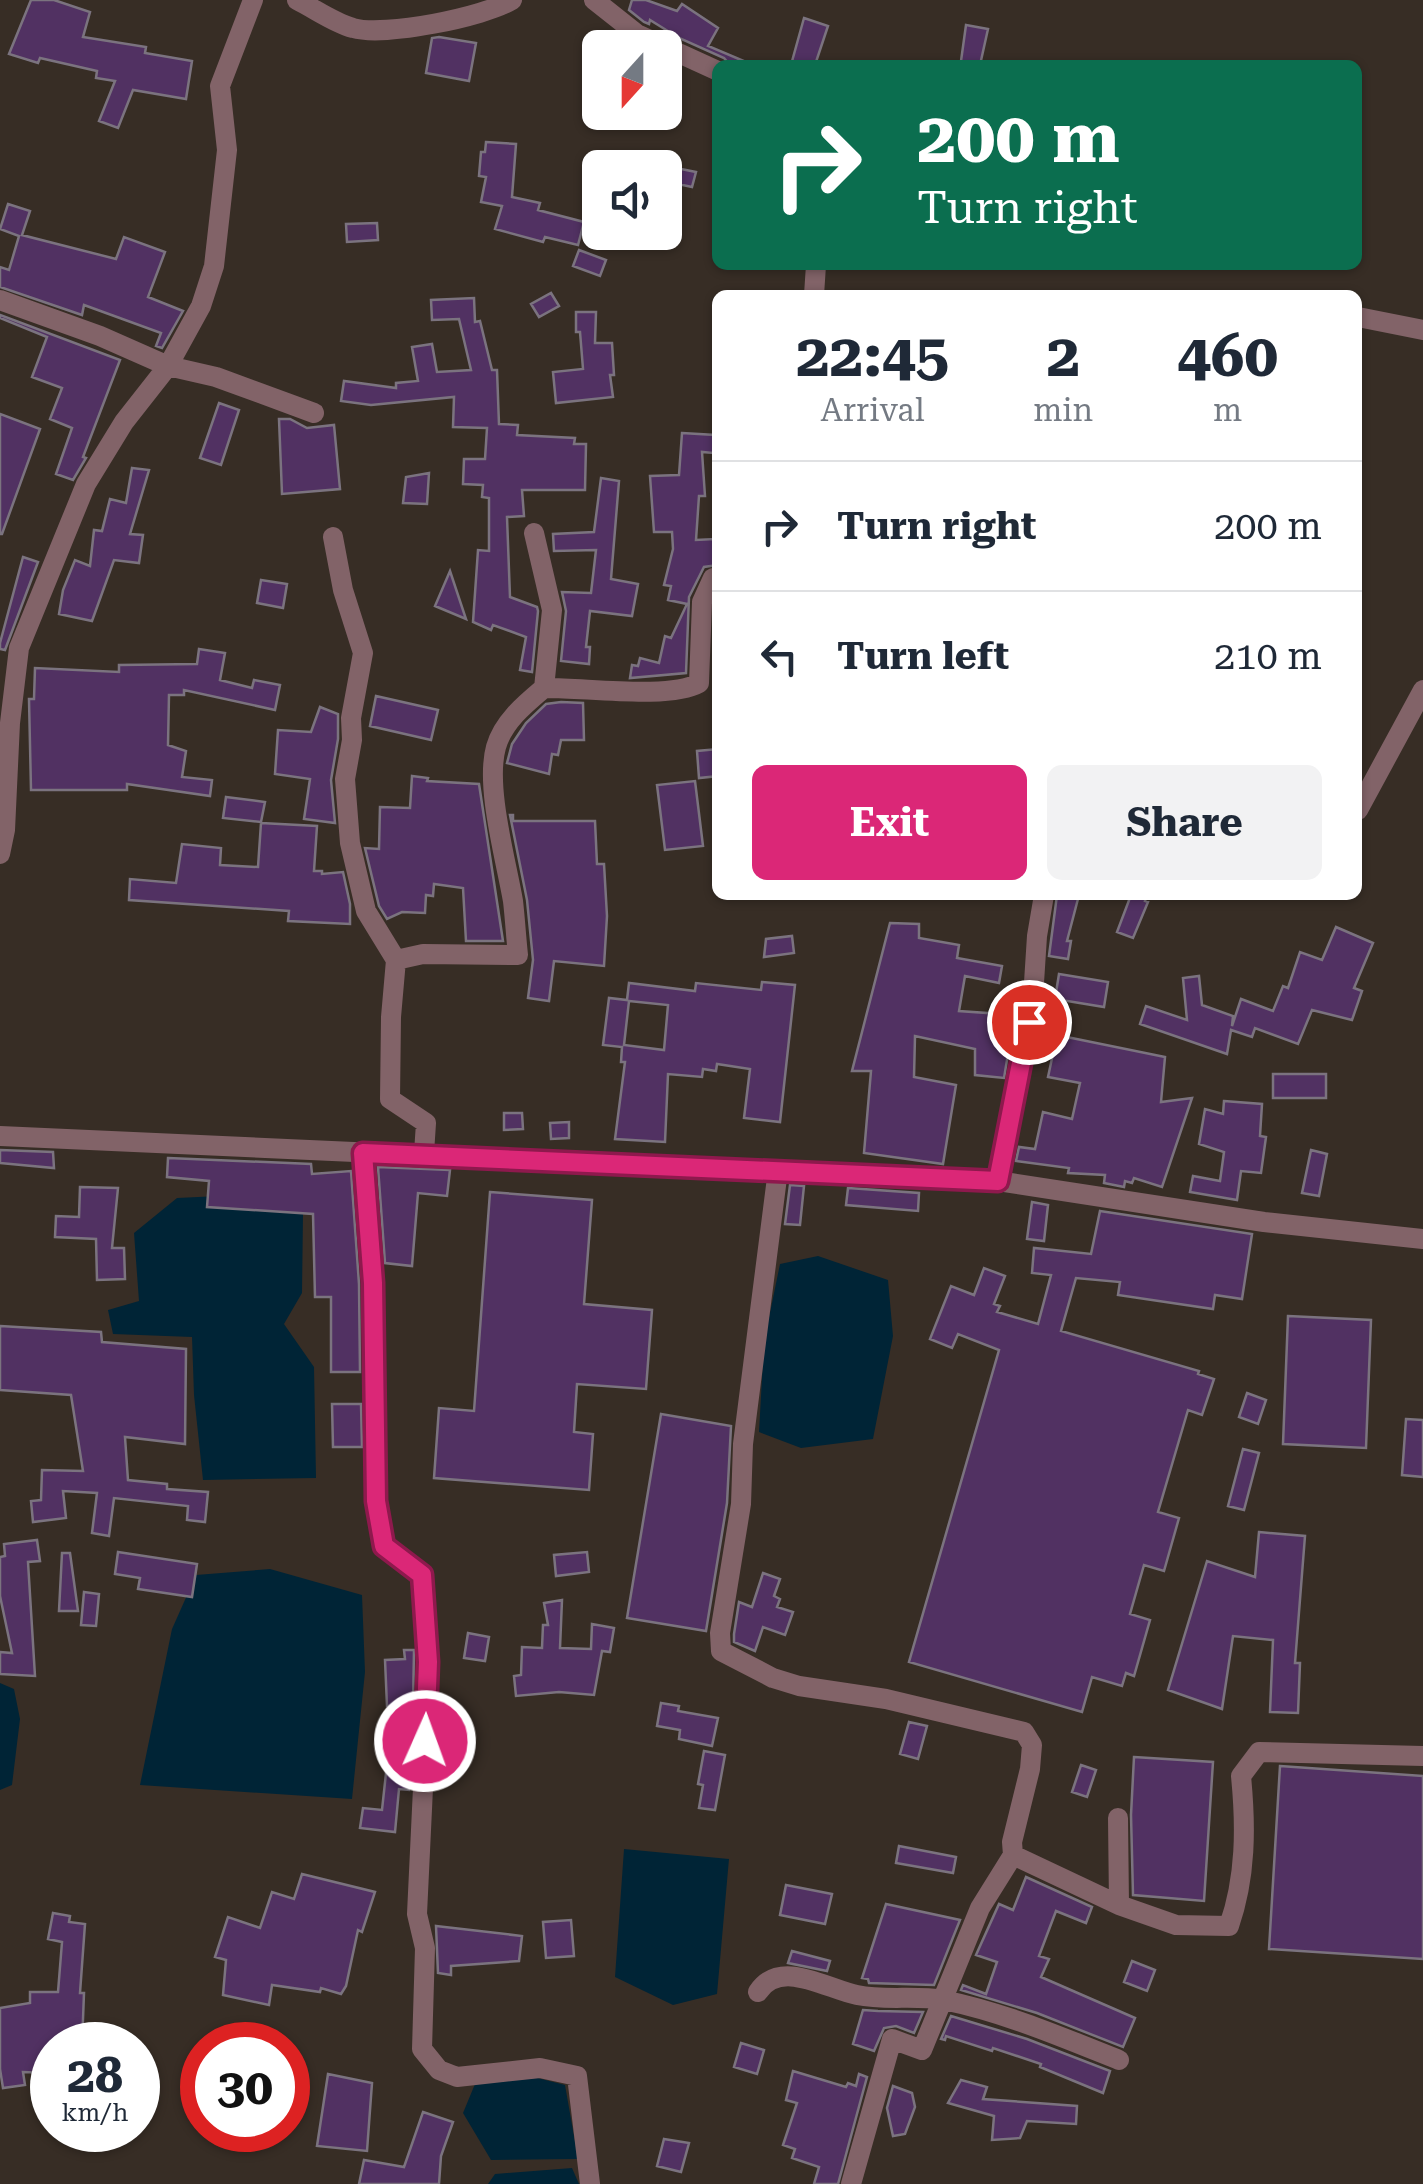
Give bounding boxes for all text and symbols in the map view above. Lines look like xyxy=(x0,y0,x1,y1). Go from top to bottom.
north arrow xyxy=(582,30,682,130)
map controls xyxy=(582,30,682,250)
text: 200 m xyxy=(917,97,1120,179)
icon: right xyxy=(752,100,882,230)
button: sound xyxy=(582,150,682,250)
text: Turn right xyxy=(917,181,1138,234)
text: 22:45 xyxy=(796,320,949,391)
text: 2 xyxy=(1046,320,1080,391)
text: 460 xyxy=(1177,320,1278,391)
text: Arrival xyxy=(821,391,925,429)
text: min xyxy=(1033,391,1093,429)
text: m xyxy=(1213,391,1242,429)
icon: right xyxy=(752,499,807,554)
text: Turn right xyxy=(837,504,1036,548)
text: 200 m xyxy=(1214,504,1322,548)
icon: left xyxy=(752,629,807,684)
text: Turn left xyxy=(837,634,1009,678)
text: 210 m xyxy=(1214,634,1322,678)
button: Exit xyxy=(752,765,1027,880)
button: Share xyxy=(1047,765,1322,880)
pin xyxy=(987,980,1072,1065)
icon: arrive xyxy=(1002,995,1057,1050)
position arrow xyxy=(373,1689,477,1793)
speed limit sign: 30 xyxy=(180,2022,310,2152)
text: 28 xyxy=(67,2046,123,2104)
text: km/h xyxy=(62,2098,128,2127)

